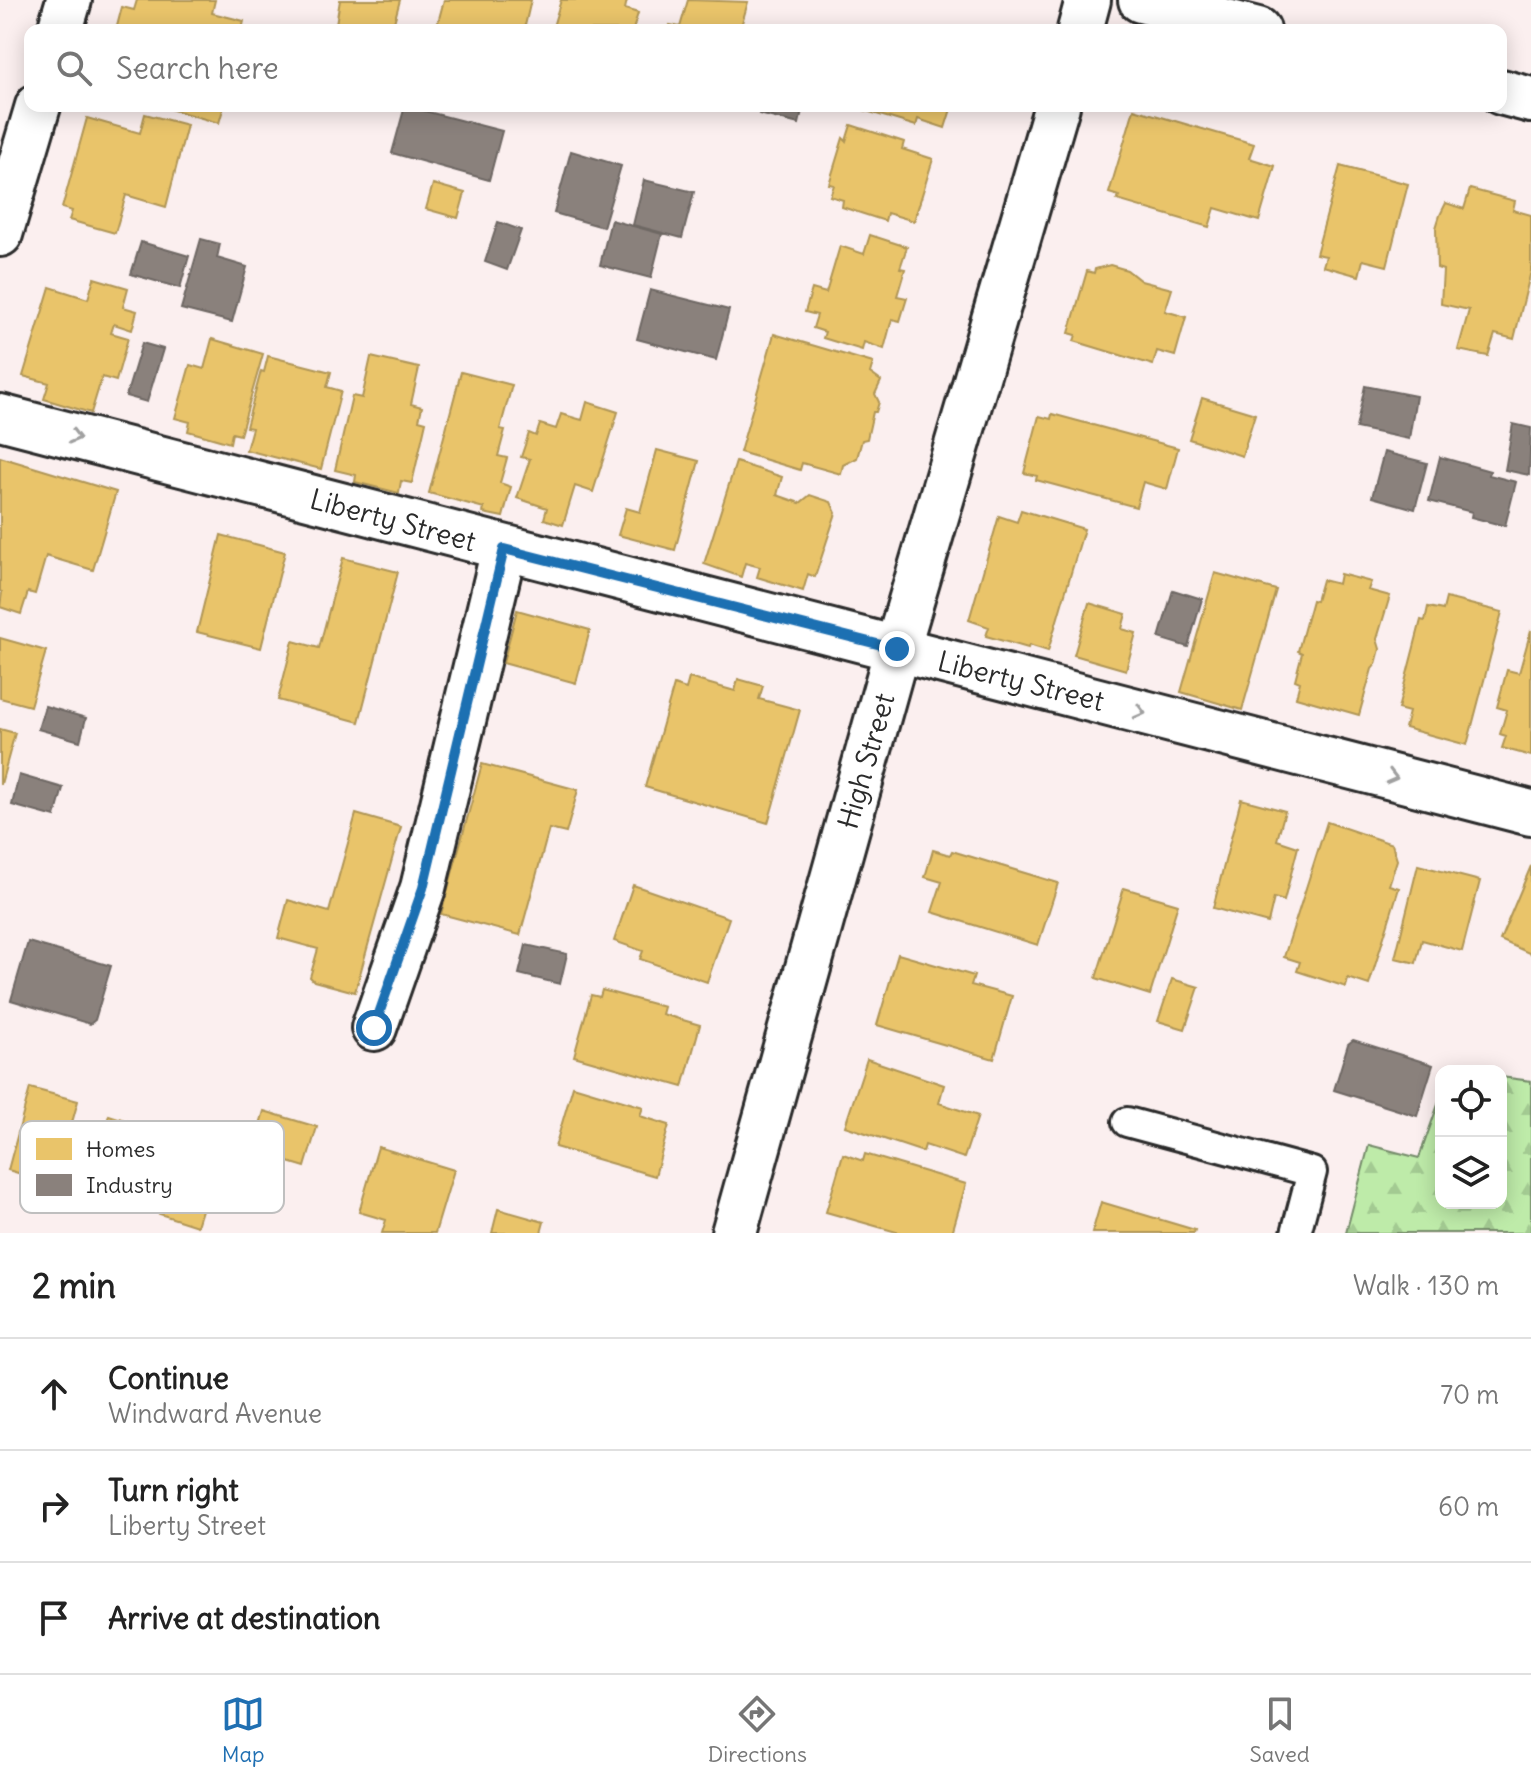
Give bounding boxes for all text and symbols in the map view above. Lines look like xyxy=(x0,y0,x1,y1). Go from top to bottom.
search box xyxy=(24,24,1507,112)
icon: search xyxy=(52,46,96,90)
text: Search here xyxy=(116,49,279,87)
one-way arrow xyxy=(68,427,82,444)
street label: Liberty Street xyxy=(306,481,480,559)
route end xyxy=(879,631,915,667)
street label: Liberty Street xyxy=(934,643,1108,719)
street label: High Street xyxy=(829,689,903,833)
one-way arrow xyxy=(1133,702,1147,719)
one-way arrow xyxy=(1385,768,1399,784)
route start xyxy=(356,1010,392,1046)
map controls xyxy=(1435,1065,1507,1209)
button: locate xyxy=(1435,1065,1507,1137)
legend xyxy=(20,1121,284,1213)
text: Homes xyxy=(86,1135,155,1163)
button: layers xyxy=(1435,1137,1507,1209)
text: Industry xyxy=(86,1171,173,1199)
text: 2 min xyxy=(32,1264,116,1307)
text: Walk · 130 m xyxy=(1353,1269,1499,1302)
text: Continue xyxy=(108,1359,229,1397)
icon: ahead xyxy=(32,1372,76,1416)
text: 70 m xyxy=(1440,1378,1499,1411)
text: Windward Avenue xyxy=(108,1397,322,1430)
text: Turn right xyxy=(108,1471,239,1509)
icon: right xyxy=(32,1484,76,1528)
text: 60 m xyxy=(1438,1490,1499,1523)
text: Liberty Street xyxy=(108,1509,266,1542)
icon: arrive xyxy=(32,1596,76,1640)
text: Arrive at destination xyxy=(108,1599,380,1637)
tab: Map xyxy=(221,1692,265,1768)
tab: Directions xyxy=(708,1692,807,1768)
tab: Saved xyxy=(1249,1692,1310,1768)

